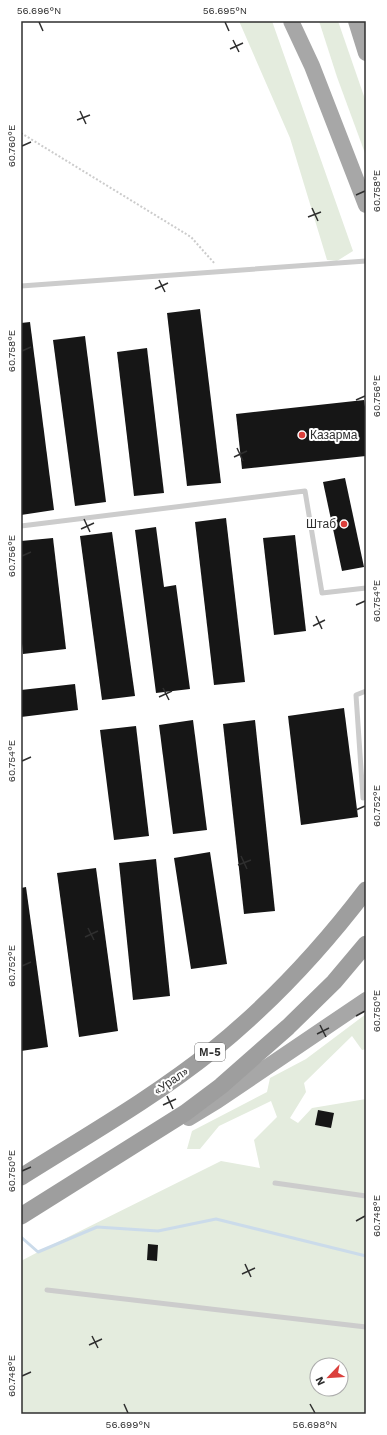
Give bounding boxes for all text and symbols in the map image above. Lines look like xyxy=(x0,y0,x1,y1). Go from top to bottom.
text: 56.696°N xyxy=(17,5,61,16)
text: 56.695°N xyxy=(203,5,247,16)
text: 60.760°E xyxy=(6,125,17,167)
text: 60.758°E xyxy=(371,170,382,212)
text: 60.758°E xyxy=(6,330,17,372)
text: 60.756°E xyxy=(371,375,382,417)
place label: Казарма xyxy=(310,428,358,442)
marker: Казарма xyxy=(297,430,307,440)
place label: Штаб xyxy=(306,517,336,531)
marker: Штаб xyxy=(339,519,349,529)
text: 60.756°E xyxy=(6,535,17,577)
text: 60.754°E xyxy=(371,580,382,622)
text: 60.754°E xyxy=(6,740,17,782)
text: 60.752°E xyxy=(371,785,382,827)
text: 60.752°E xyxy=(6,945,17,987)
text: 60.750°E xyxy=(371,990,382,1032)
road number: М-5 xyxy=(195,1043,225,1061)
street label: «Урал» xyxy=(151,1064,191,1098)
text: 60.750°E xyxy=(6,1150,17,1192)
text: 60.748°E xyxy=(371,1195,382,1237)
text: 60.748°E xyxy=(6,1355,17,1397)
north arrow xyxy=(309,1357,349,1397)
text: N xyxy=(313,1375,328,1387)
text: 56.699°N xyxy=(106,1419,150,1430)
text: 56.698°N xyxy=(293,1419,337,1430)

